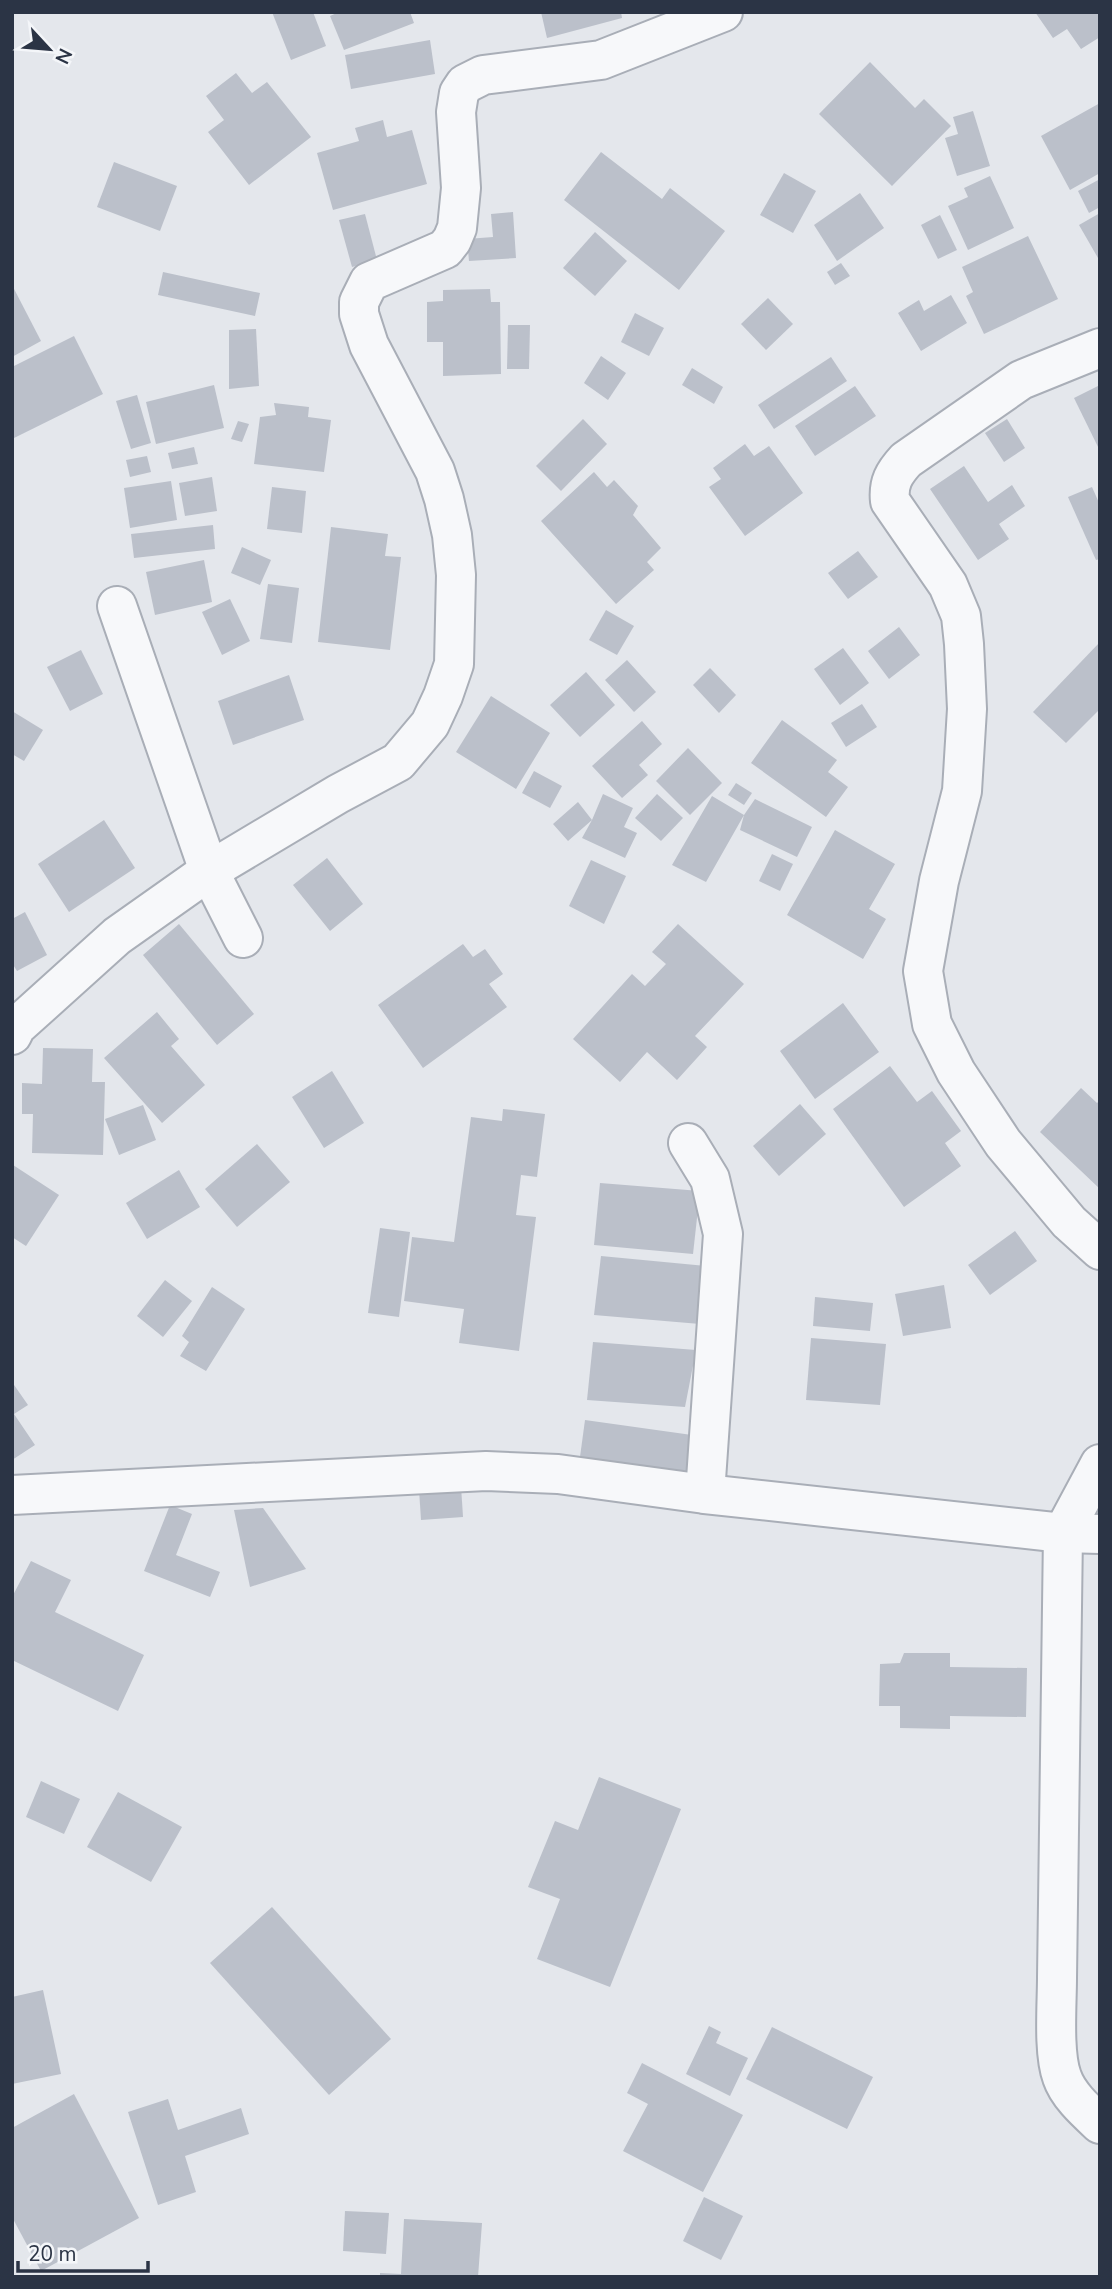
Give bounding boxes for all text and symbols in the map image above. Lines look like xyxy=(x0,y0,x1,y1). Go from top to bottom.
north arrow xyxy=(14,14,84,84)
text: N xyxy=(49,44,78,68)
scale bar xyxy=(18,2230,147,2274)
text: 20 m xyxy=(28,2240,77,2268)

